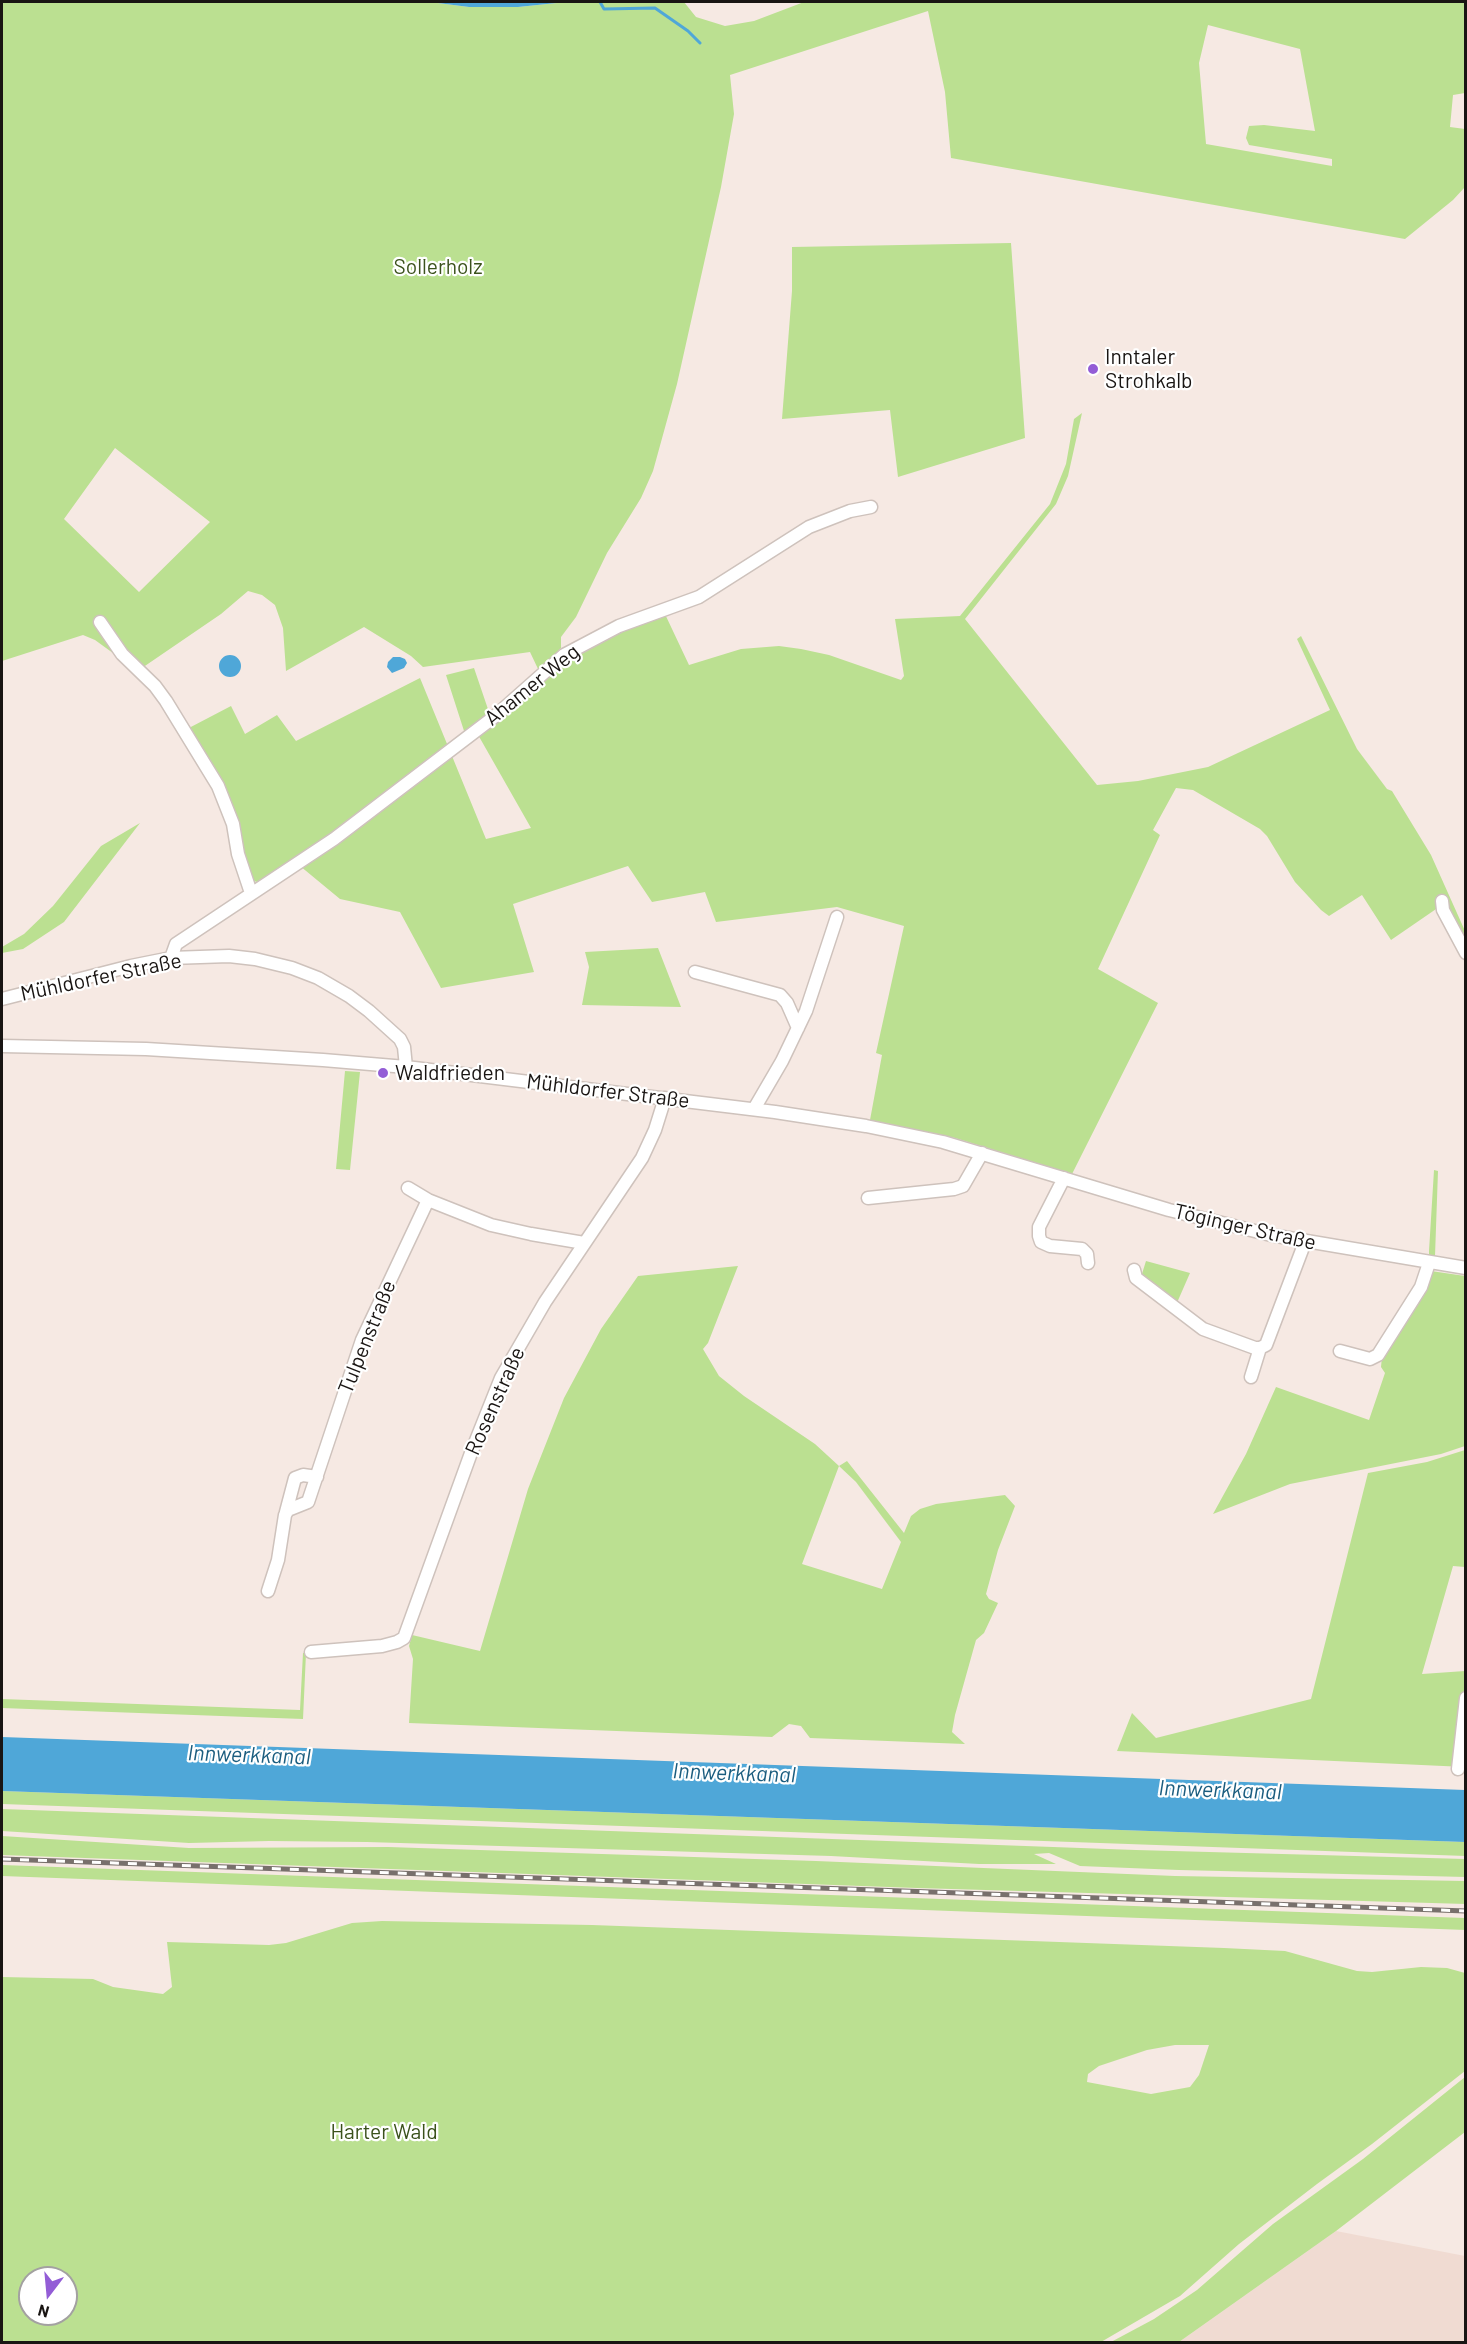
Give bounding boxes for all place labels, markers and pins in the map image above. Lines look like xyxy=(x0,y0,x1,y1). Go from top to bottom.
place label: Inntaler Strohkalb xyxy=(1105,344,1193,394)
marker: Inntaler Strohkalb xyxy=(1086,362,1100,376)
place label: Waldfrieden xyxy=(395,1060,505,1086)
marker: Waldfrieden xyxy=(376,1066,390,1080)

